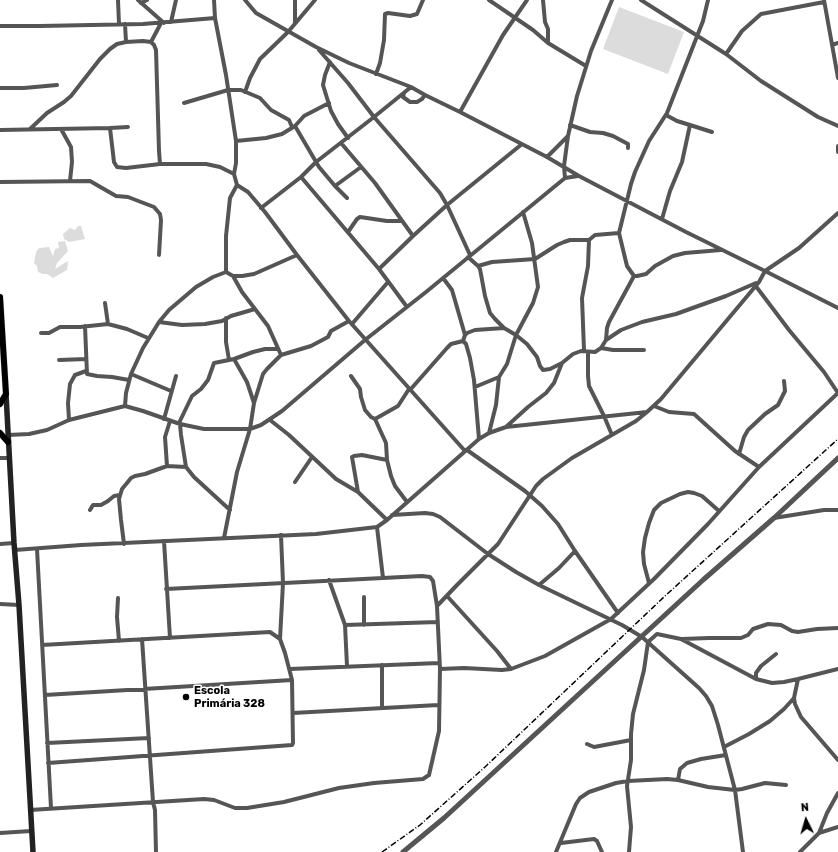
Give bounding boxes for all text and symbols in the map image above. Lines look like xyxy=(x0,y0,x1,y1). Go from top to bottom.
place label: Escola Primária 328 xyxy=(194,684,265,710)
marker: Escola Primária 328 xyxy=(181,692,191,702)
north arrow xyxy=(786,800,826,840)
text: N xyxy=(800,801,809,814)

